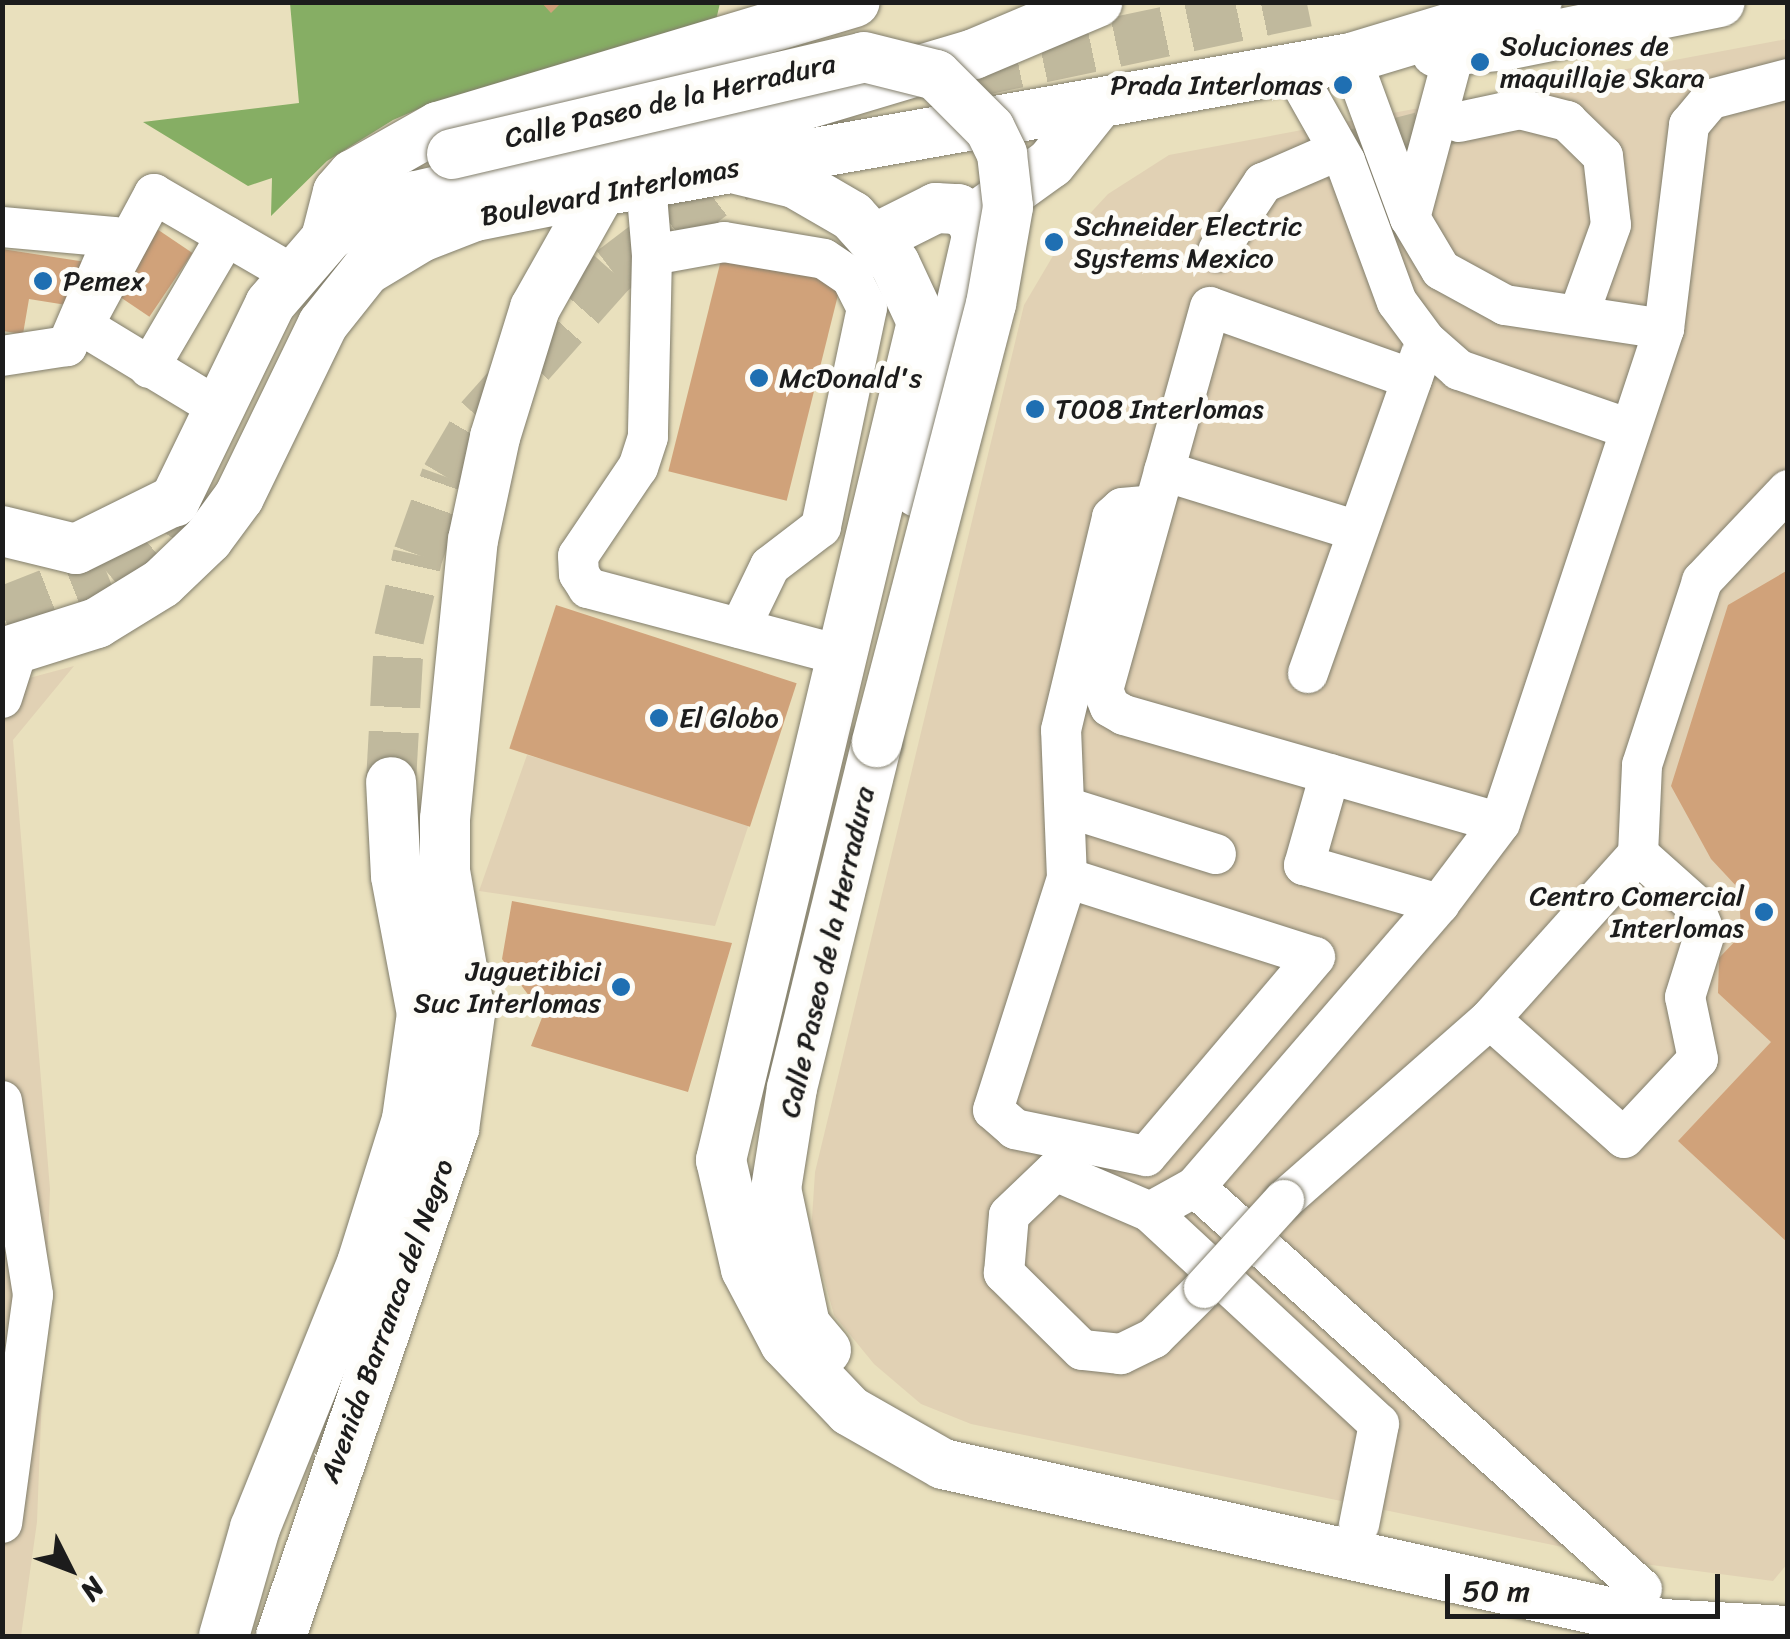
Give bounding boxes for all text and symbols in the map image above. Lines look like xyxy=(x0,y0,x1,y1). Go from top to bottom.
place label: Soluciones de maquillaje Skara xyxy=(1500,29,1705,95)
street label: Calle Paseo de la Herradura xyxy=(500,46,840,156)
marker: Soluciones de maquillaje Skara xyxy=(1469,51,1491,73)
place label: Prada Interlomas xyxy=(1111,68,1323,102)
marker: Prada Interlomas xyxy=(1332,74,1354,96)
street label: Boulevard Interlomas xyxy=(478,150,742,234)
place label: Schneider Electric Systems Mexico xyxy=(1074,209,1301,275)
marker: Schneider Electric Systems Mexico xyxy=(1043,231,1065,253)
place label: Pemex xyxy=(63,264,145,298)
marker: Pemex xyxy=(32,270,54,292)
place label: McDonald's xyxy=(779,361,922,395)
marker: McDonald's xyxy=(748,367,770,389)
place label: T008 Interlomas xyxy=(1055,392,1264,426)
marker: T008 Interlomas xyxy=(1024,398,1046,420)
place label: El Globo xyxy=(679,701,779,735)
marker: El Globo xyxy=(648,707,670,729)
street label: Calle Paseo de la Herradura xyxy=(772,782,882,1122)
place label: Centro Comercial Interlomas xyxy=(1529,879,1744,945)
marker: Centro Comercial Interlomas xyxy=(1753,901,1775,923)
place label: Juguetibici Suc Interlomas xyxy=(414,954,601,1020)
marker: Juguetibici Suc Interlomas xyxy=(610,976,632,998)
street label: Avenida Barranca del Negro xyxy=(313,1155,461,1487)
north arrow xyxy=(20,1519,120,1619)
scale bar xyxy=(1450,1554,1725,1616)
text: 50 m xyxy=(1462,1564,1530,1618)
text: N xyxy=(68,1566,117,1613)

